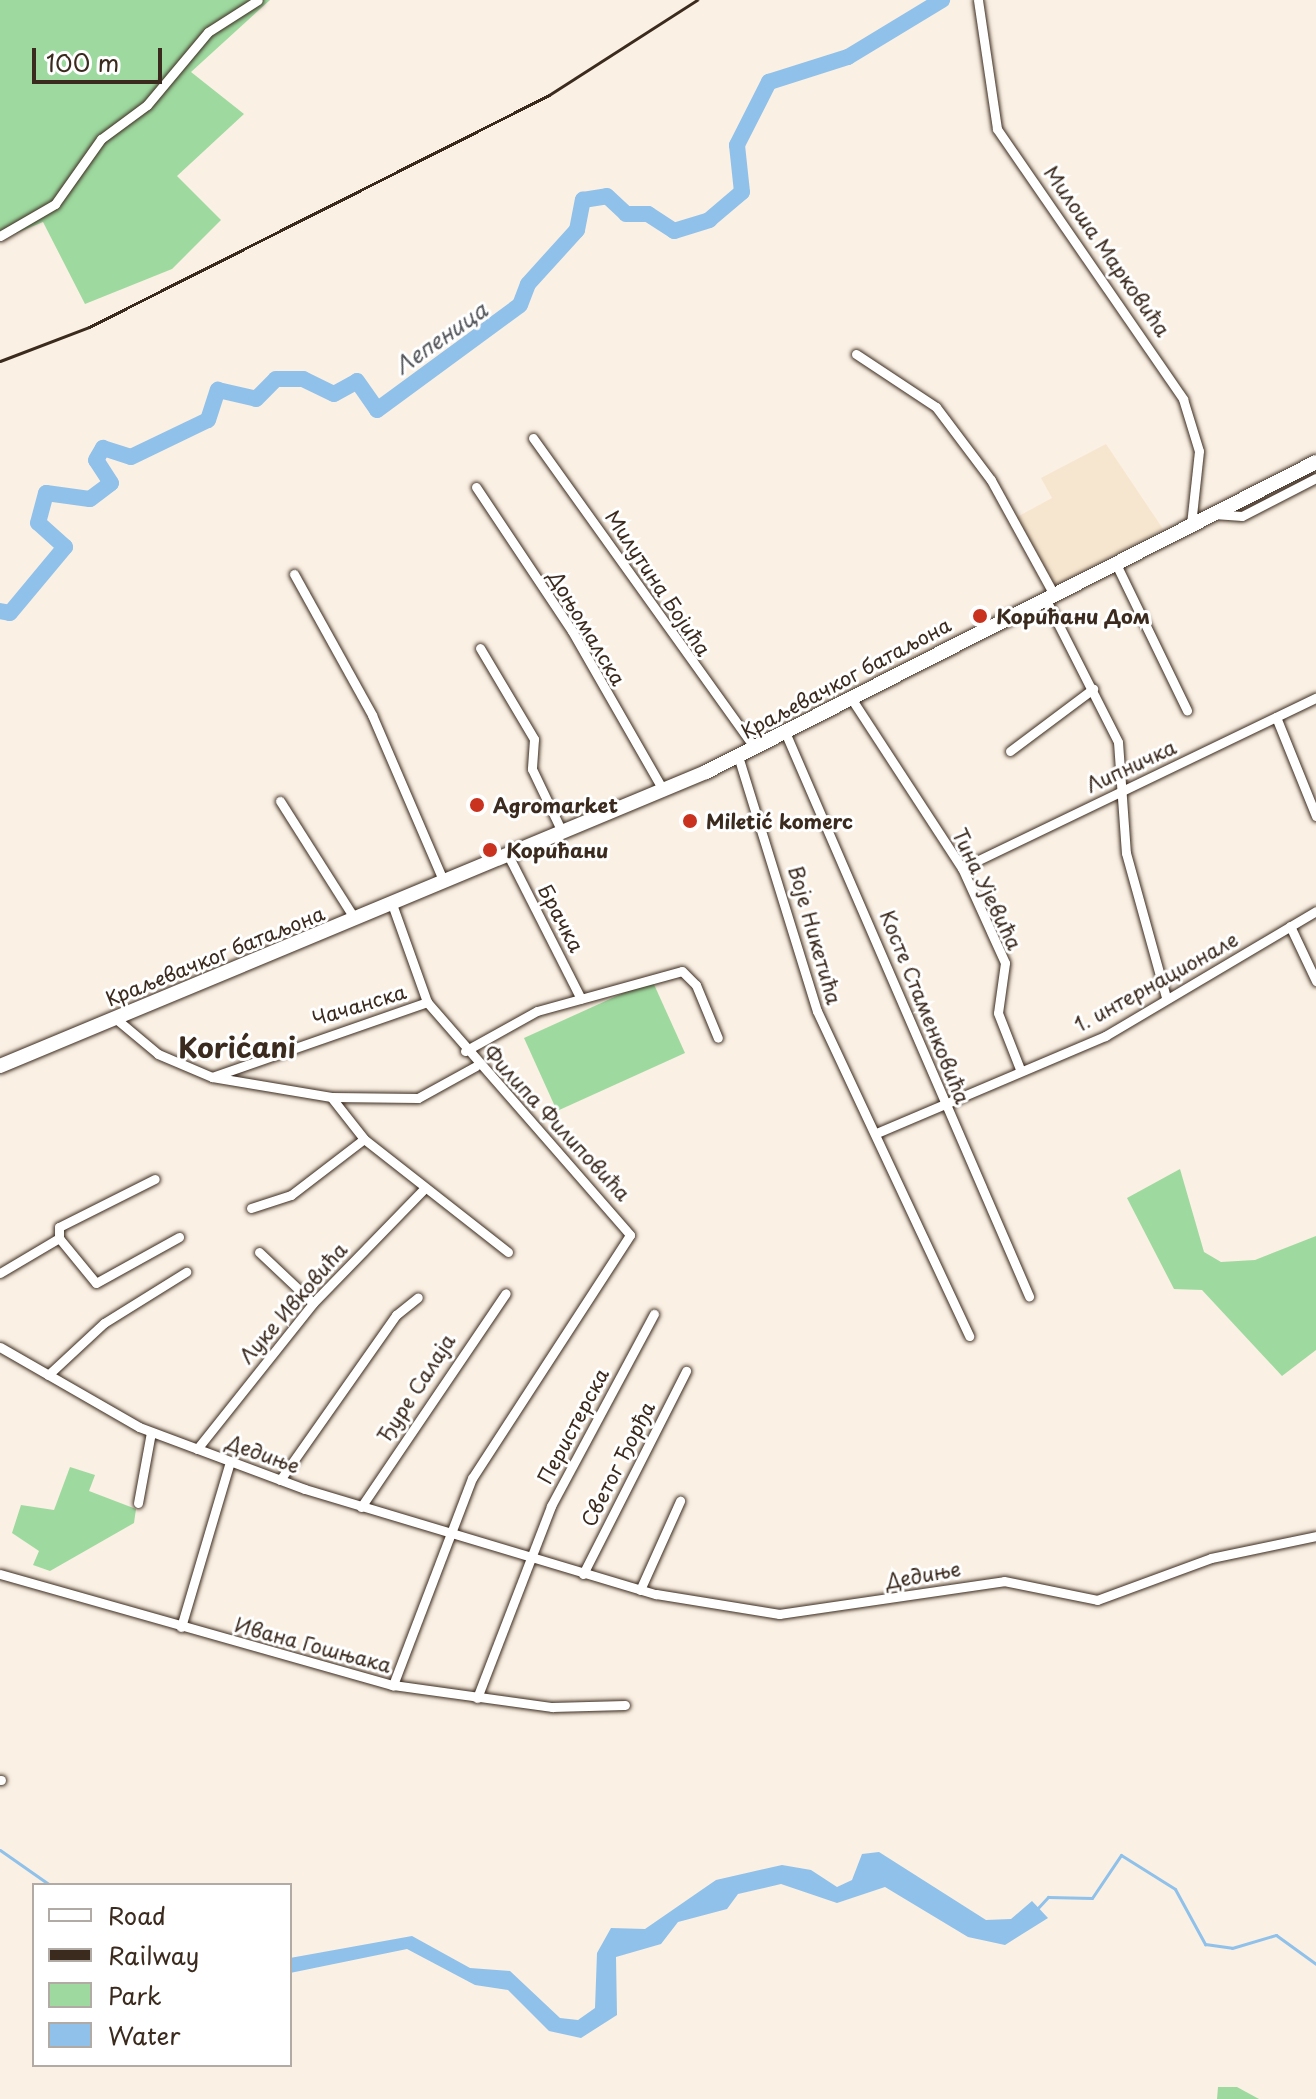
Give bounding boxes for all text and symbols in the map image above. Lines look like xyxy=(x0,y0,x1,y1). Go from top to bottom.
scale bar xyxy=(36,32,166,82)
text: 100 m xyxy=(46,44,119,80)
street label: Милоша Марковића xyxy=(1039,161,1175,341)
water label: Лепеница xyxy=(389,295,491,379)
street label: Милутина Бојића xyxy=(600,505,716,661)
street label: Доњомалска xyxy=(543,566,631,690)
place label: Корићани Дом xyxy=(996,604,1150,628)
marker: Корићани Дом xyxy=(971,607,989,625)
street label: Краљевачког батаљона xyxy=(737,612,955,744)
street label: Липничка xyxy=(1082,735,1180,797)
place label: Agromarket xyxy=(493,793,618,817)
marker: Agromarket xyxy=(468,796,486,814)
place label: Miletić komerc xyxy=(706,809,854,833)
marker: Miletić komerc xyxy=(681,812,699,830)
street label: Тина Ујевића xyxy=(947,824,1027,954)
place label: Корићани xyxy=(506,838,609,862)
marker: Корићани xyxy=(481,841,499,859)
street label: Воје Никетића xyxy=(784,863,846,1007)
street label: Брачка xyxy=(533,880,589,956)
street label: Краљевачког батаљона xyxy=(102,901,328,1011)
street label: Косте Стаменковића xyxy=(875,906,975,1108)
street label: 1. интернационале xyxy=(1070,927,1242,1037)
street label: Чачанска xyxy=(309,979,409,1031)
district label: Korićani xyxy=(178,1030,296,1064)
street label: Филипа Филиповића xyxy=(478,1040,636,1206)
street label: Луке Ивковића xyxy=(234,1238,352,1368)
street label: Ђуре Салаја xyxy=(372,1329,460,1447)
street label: Перистерска xyxy=(532,1364,614,1488)
street label: Светог Ђорђа xyxy=(576,1397,660,1531)
street label: Дедиње xyxy=(223,1430,303,1478)
street label: Дедиње xyxy=(883,1557,963,1593)
street label: Ивана Гошњака xyxy=(231,1612,395,1678)
legend xyxy=(32,1883,292,2067)
text: Road xyxy=(108,1897,166,1933)
text: Railway xyxy=(108,1937,199,1973)
text: Park xyxy=(108,1977,162,2013)
text: Water xyxy=(108,2017,180,2053)

